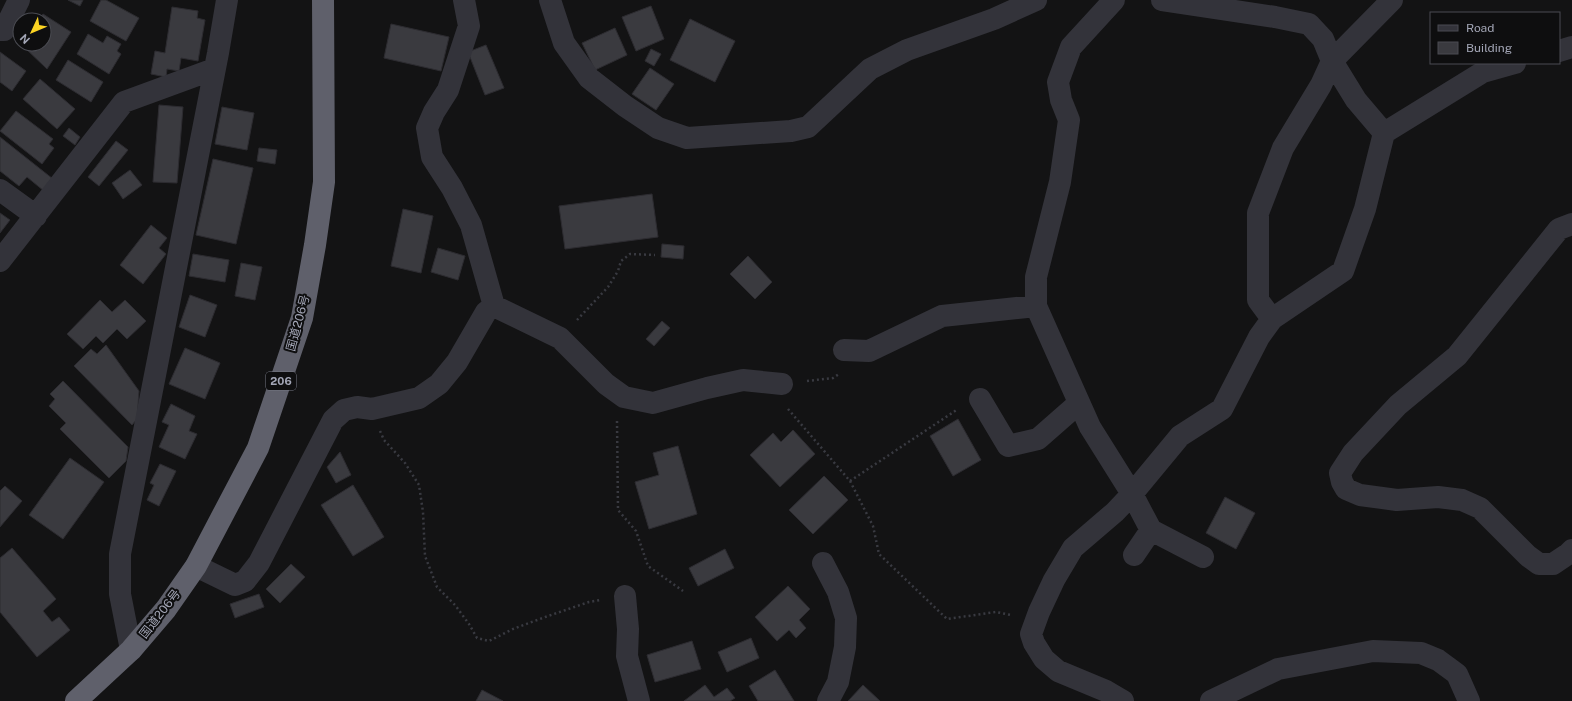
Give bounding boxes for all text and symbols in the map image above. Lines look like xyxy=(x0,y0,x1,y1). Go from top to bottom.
north arrow xyxy=(12,12,52,52)
legend xyxy=(1430,12,1560,64)
text: Road xyxy=(1466,21,1494,35)
text: N xyxy=(18,32,32,46)
text: Building xyxy=(1466,41,1512,55)
street label: 国道206号 xyxy=(284,293,312,353)
road number: 206 xyxy=(266,372,296,390)
street label: 国道206号 xyxy=(137,587,183,641)

